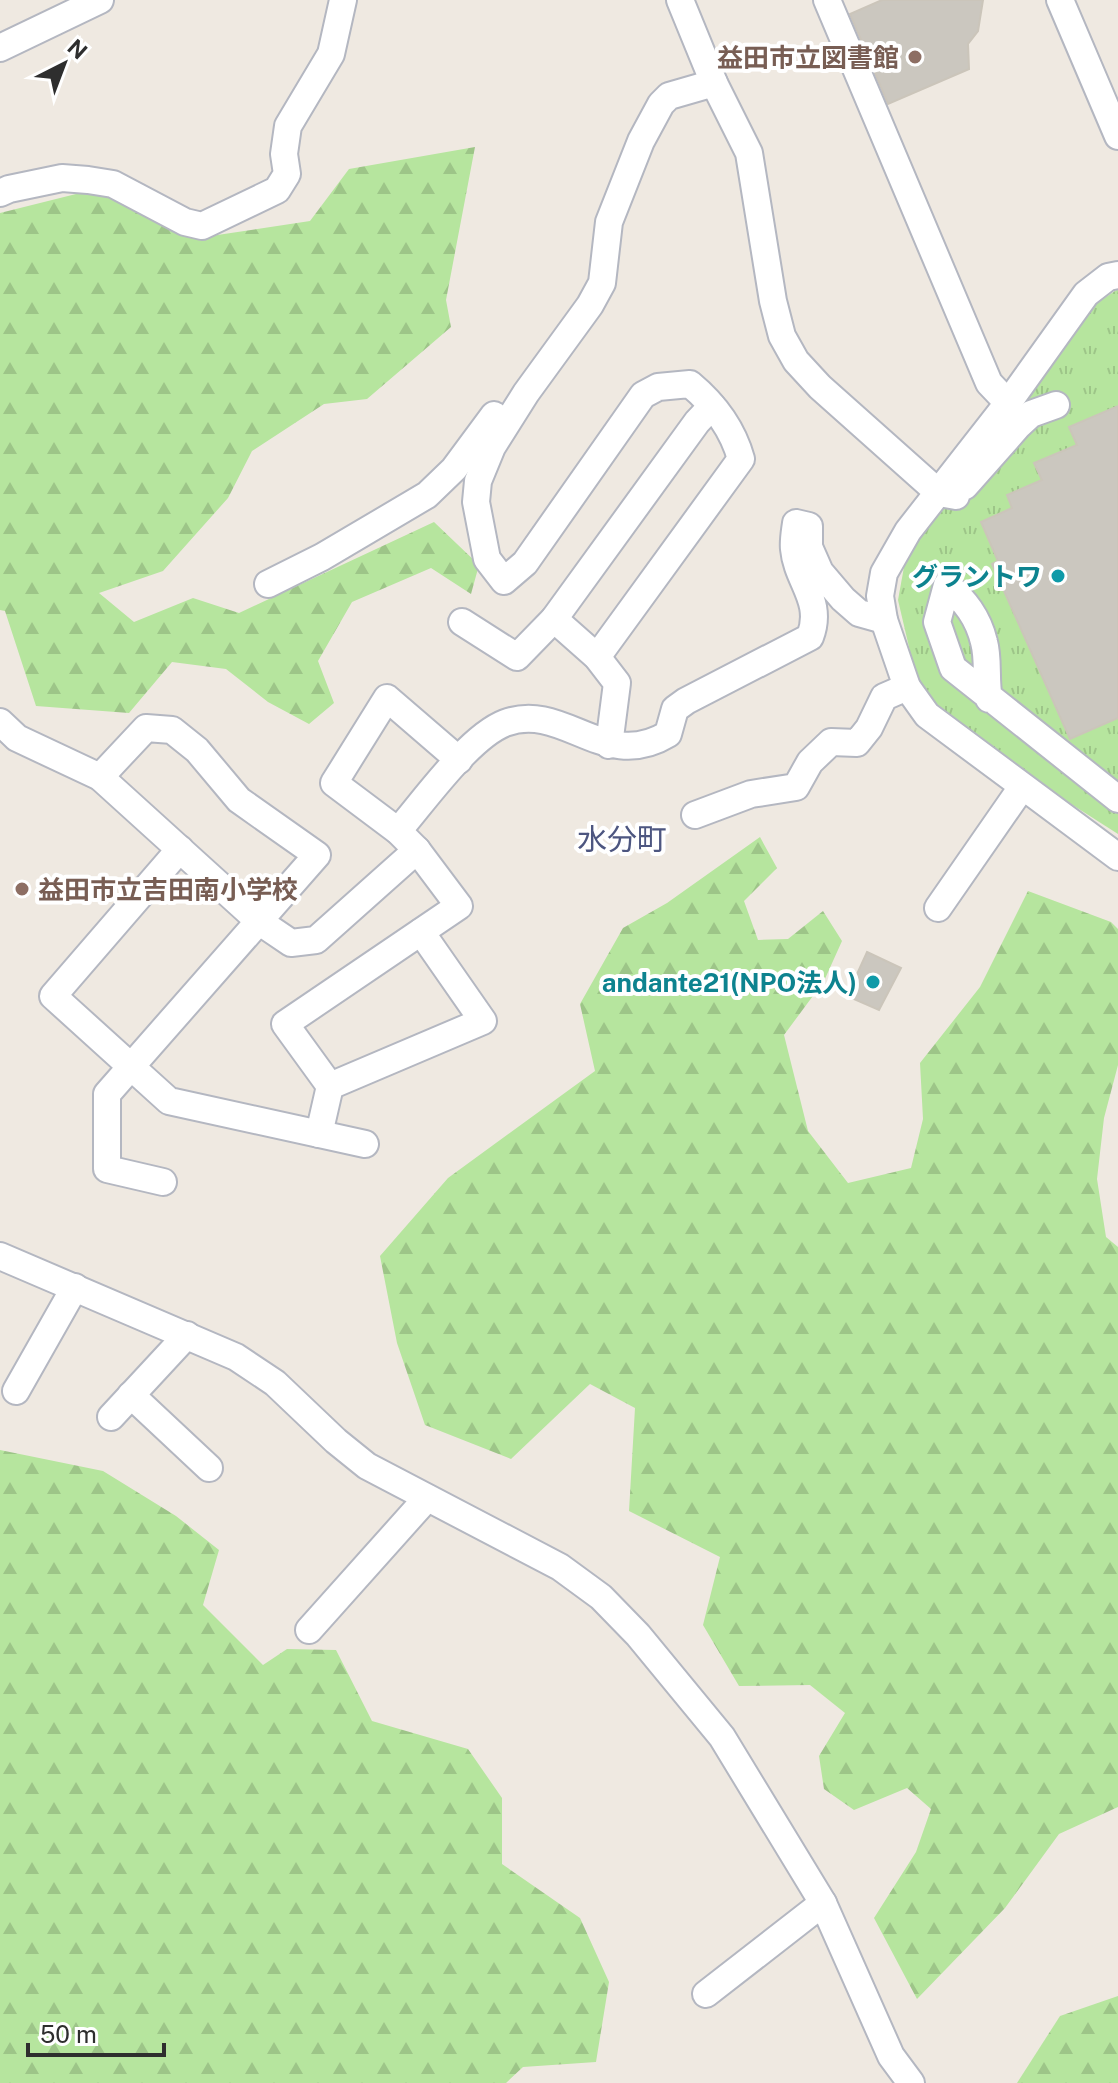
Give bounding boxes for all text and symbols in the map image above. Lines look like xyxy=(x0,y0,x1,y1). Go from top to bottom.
north arrow xyxy=(24,24,104,104)
text: N xyxy=(62,34,92,65)
place label: 益田市立図書館 xyxy=(717,42,899,73)
marker: 益田市立図書館 xyxy=(906,48,924,66)
place label: グラントワ xyxy=(912,561,1042,592)
marker: グラントワ xyxy=(1049,567,1067,585)
district label: 水分町 xyxy=(577,821,667,857)
place label: 益田市立吉田南小学校 xyxy=(38,874,298,905)
marker: 益田市立吉田南小学校 xyxy=(13,880,31,898)
place label: andante21(NPO法人) xyxy=(602,967,857,998)
marker: andante21(NPO法人) xyxy=(864,973,882,991)
scale bar xyxy=(28,2007,164,2057)
text: 50 m xyxy=(40,2020,97,2048)

